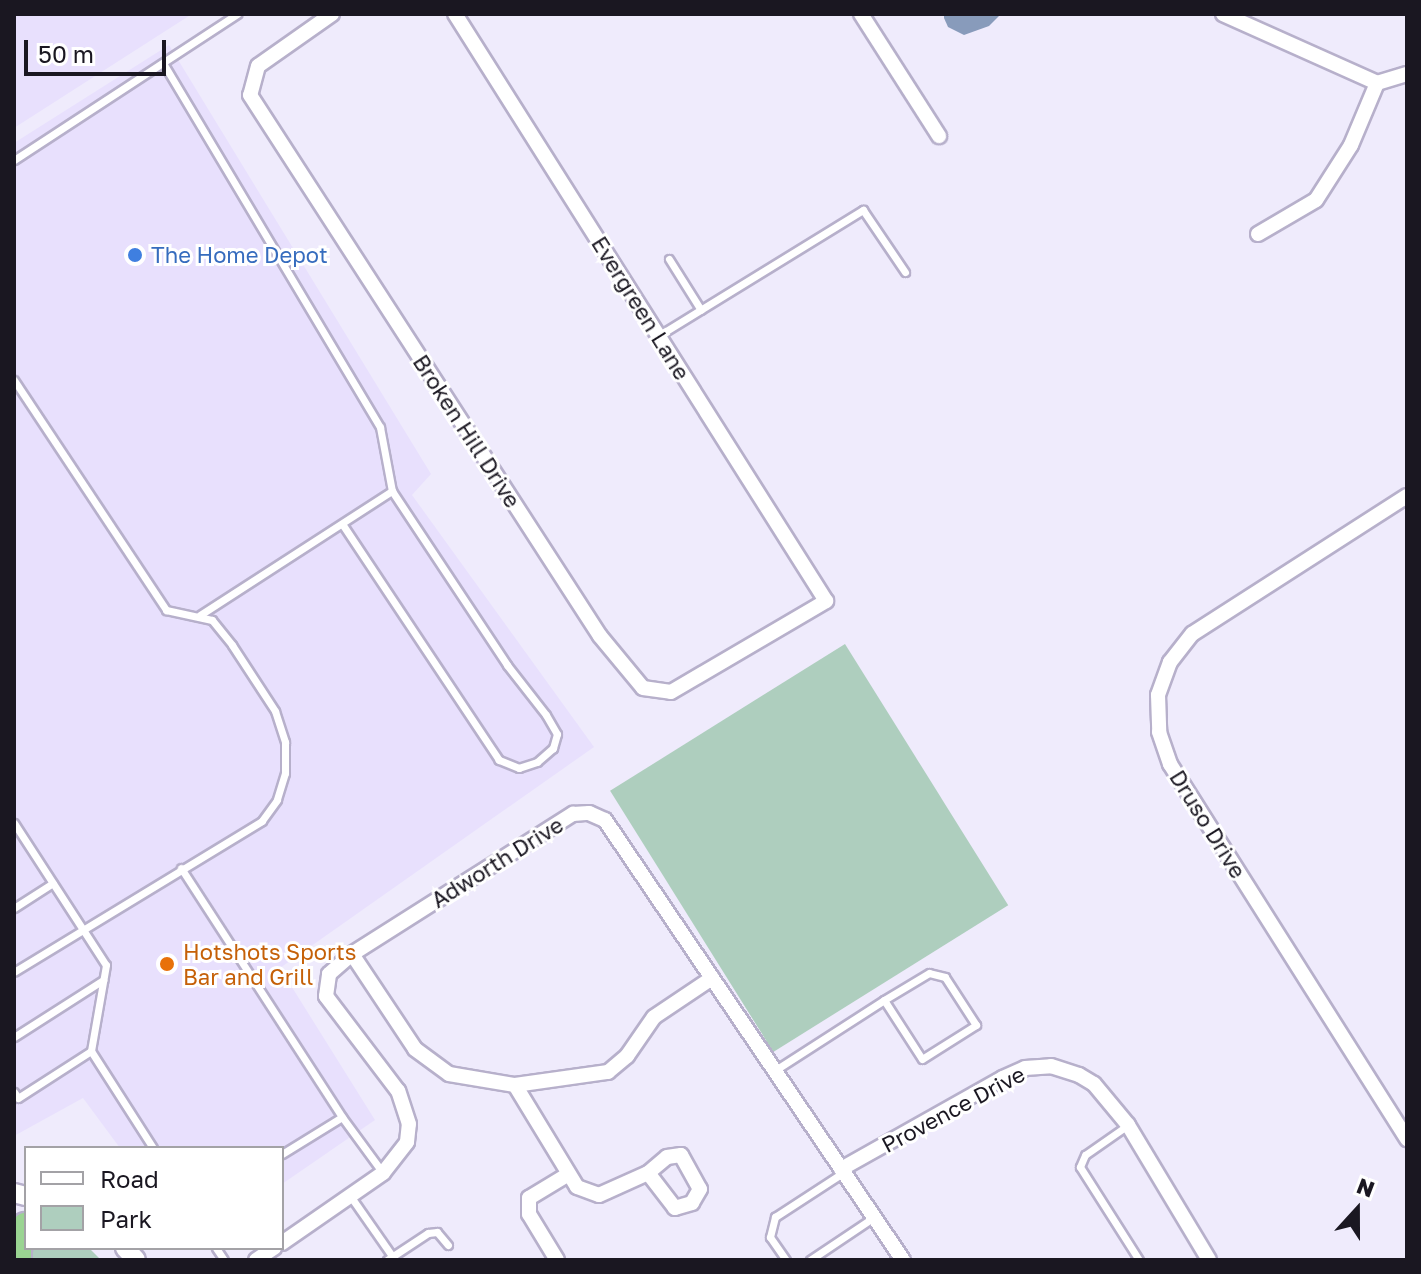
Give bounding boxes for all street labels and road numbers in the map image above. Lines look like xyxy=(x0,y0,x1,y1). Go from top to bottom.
street label: Evergreen Lane xyxy=(586,231,696,385)
street label: Broken Hill Drive xyxy=(408,350,526,512)
street label: Druso Drive xyxy=(1164,765,1252,883)
street label: Adworth Drive xyxy=(426,811,568,913)
street label: Provence Drive xyxy=(877,1060,1029,1158)

